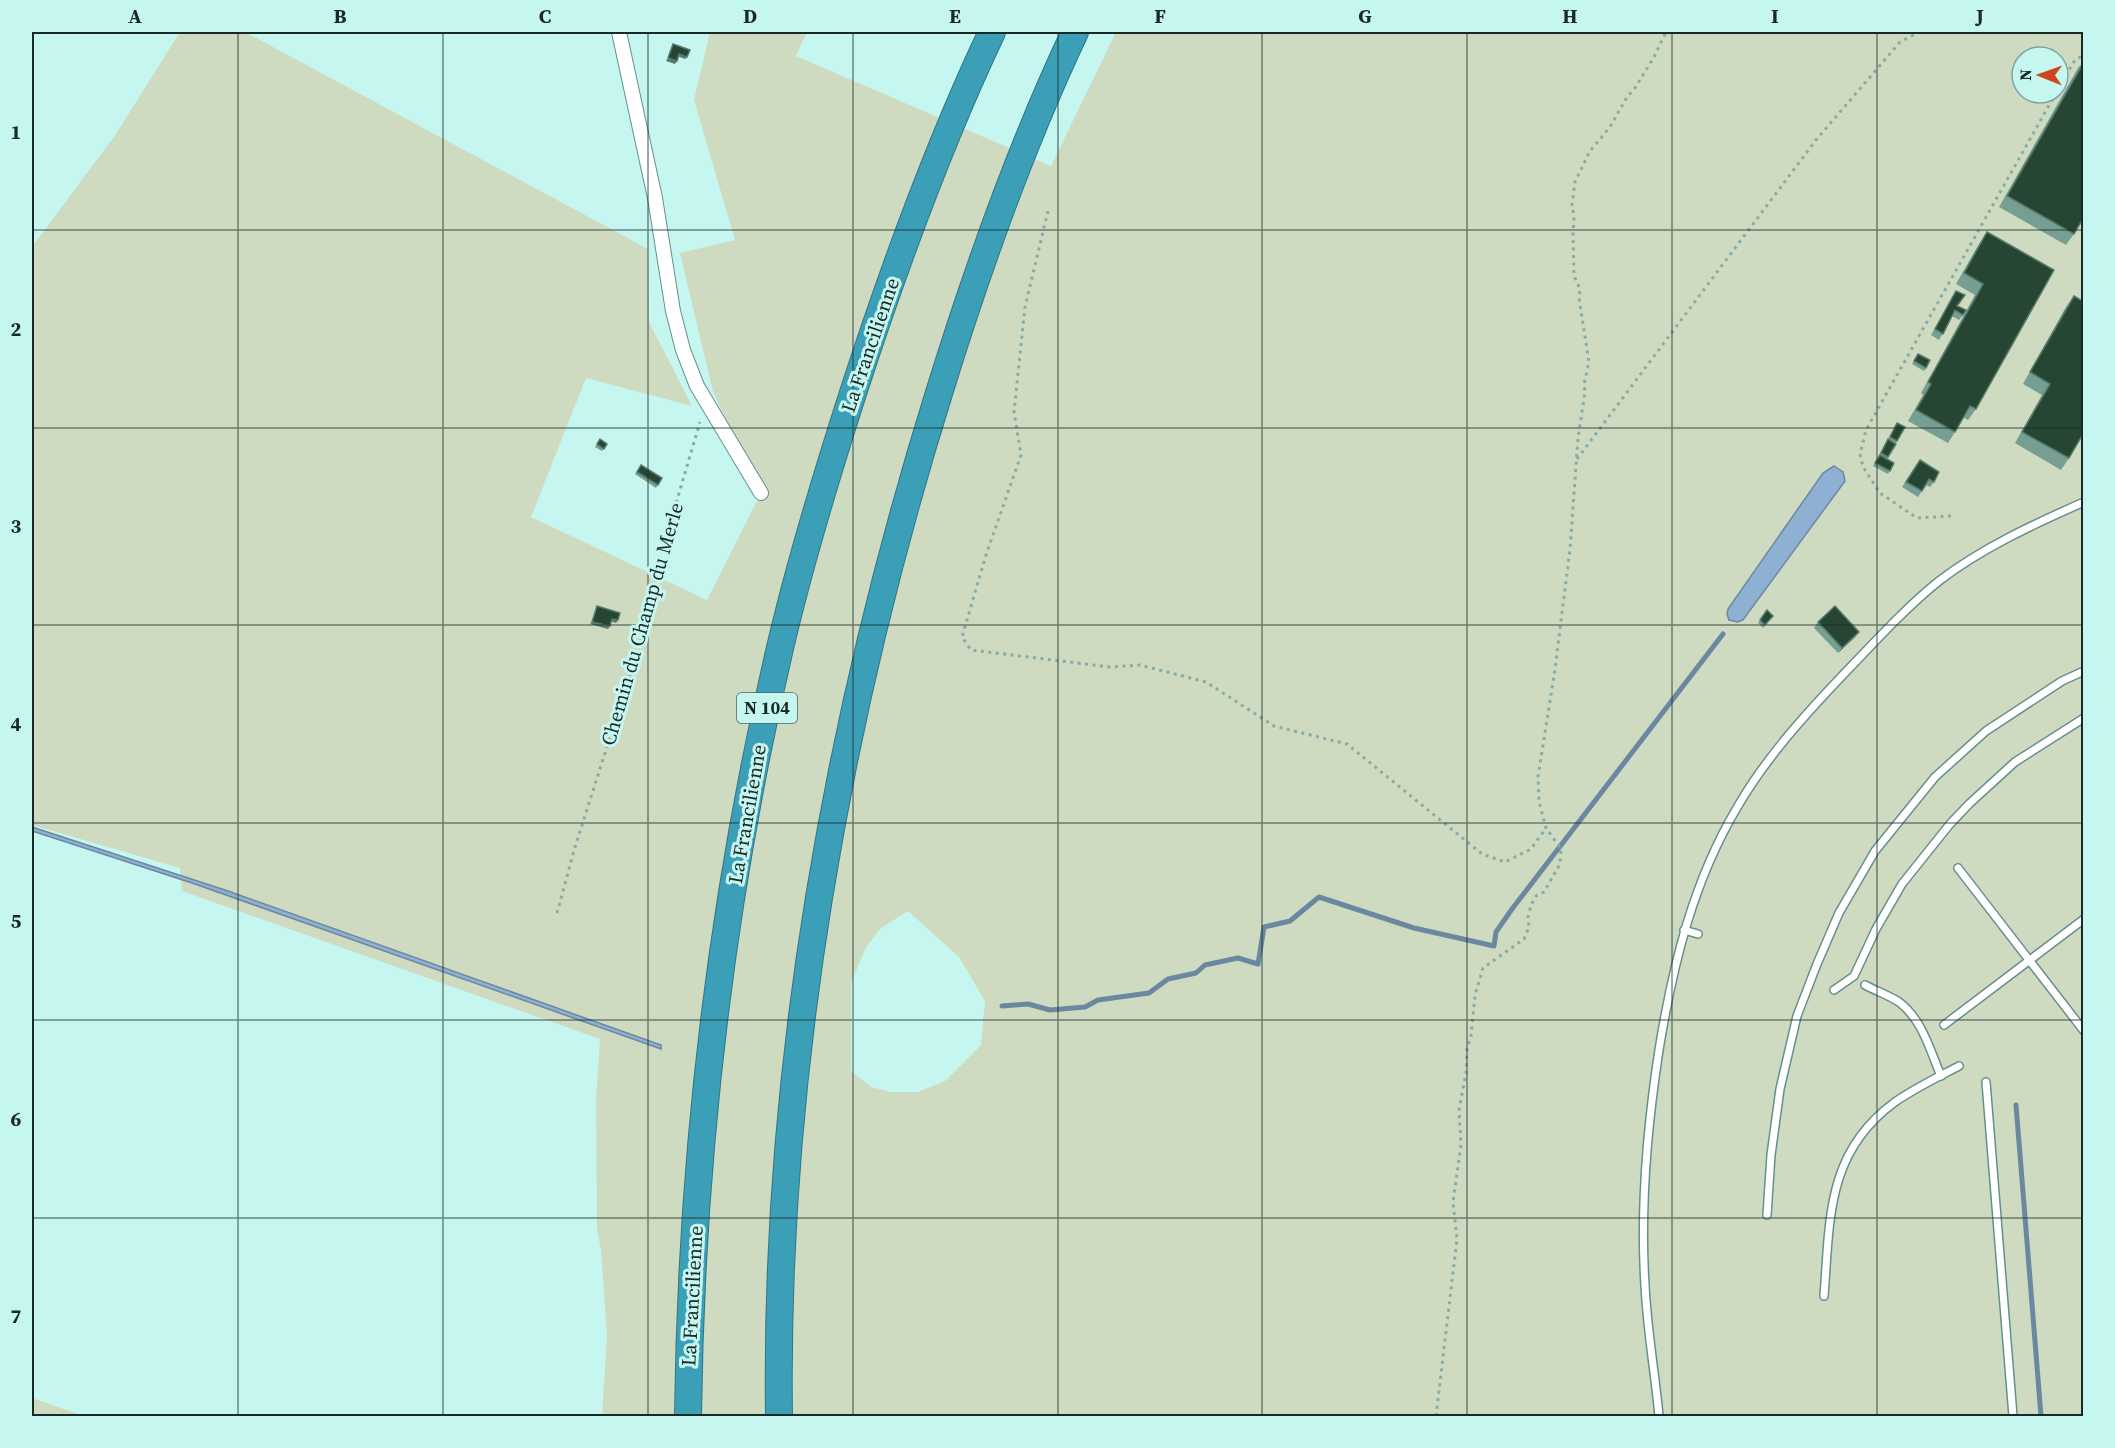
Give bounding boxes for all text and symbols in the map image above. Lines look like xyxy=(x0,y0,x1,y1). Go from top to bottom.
text: A xyxy=(128,2,142,30)
text: B xyxy=(333,2,347,30)
text: C xyxy=(539,2,551,30)
text: D xyxy=(743,2,757,30)
text: E xyxy=(949,2,961,30)
text: F xyxy=(1154,2,1166,30)
text: G xyxy=(1358,2,1372,30)
text: H xyxy=(1562,2,1578,30)
text: I xyxy=(1771,2,1779,30)
text: J xyxy=(1974,2,1984,30)
north arrow xyxy=(2010,45,2070,105)
text: N xyxy=(2014,68,2036,81)
text: 1 xyxy=(11,118,21,146)
street label: La Francilienne xyxy=(834,274,906,416)
text: 2 xyxy=(11,315,22,343)
street label: Chemin du Champ du Merle xyxy=(594,499,690,749)
text: 3 xyxy=(11,512,22,540)
road number: N 104 xyxy=(737,693,797,723)
text: 4 xyxy=(11,710,22,738)
street label: La Francilienne xyxy=(721,742,773,886)
text: 5 xyxy=(11,907,22,935)
text: 6 xyxy=(11,1105,22,1133)
street label: La Francilienne xyxy=(674,1225,710,1367)
text: 7 xyxy=(11,1302,22,1330)

